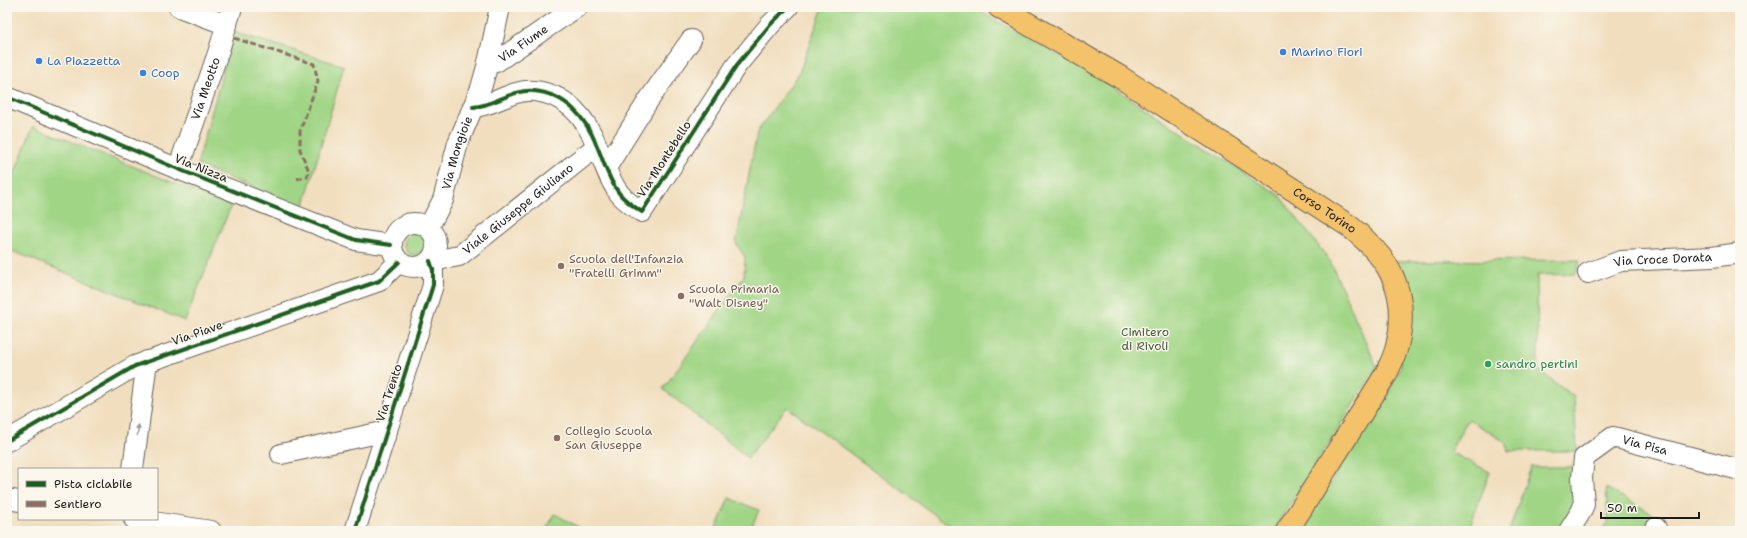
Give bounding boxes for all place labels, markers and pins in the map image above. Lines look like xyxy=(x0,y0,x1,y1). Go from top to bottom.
place label: Marino Fiori xyxy=(1291,44,1363,60)
marker: Marino Fiori xyxy=(1278,47,1288,57)
place label: La Piazzetta xyxy=(47,53,121,69)
marker: La Piazzetta xyxy=(34,56,44,66)
place label: Coop xyxy=(151,65,180,81)
marker: Coop xyxy=(138,68,148,78)
place label: Scuola dell'Infanzia "Fratelli Grimm" xyxy=(569,251,684,281)
marker: Scuola dell'Infanzia "Fratelli Grimm" xyxy=(556,261,566,271)
place label: Scuola Primaria "Walt Disney" xyxy=(689,281,780,311)
marker: Scuola Primaria "Walt Disney" xyxy=(676,291,686,301)
place label: sandro pertini xyxy=(1496,356,1578,372)
marker: sandro pertini xyxy=(1483,359,1493,369)
place label: Collegio Scuola San Giuseppe xyxy=(565,423,653,453)
marker: Collegio Scuola San Giuseppe xyxy=(552,433,562,443)

